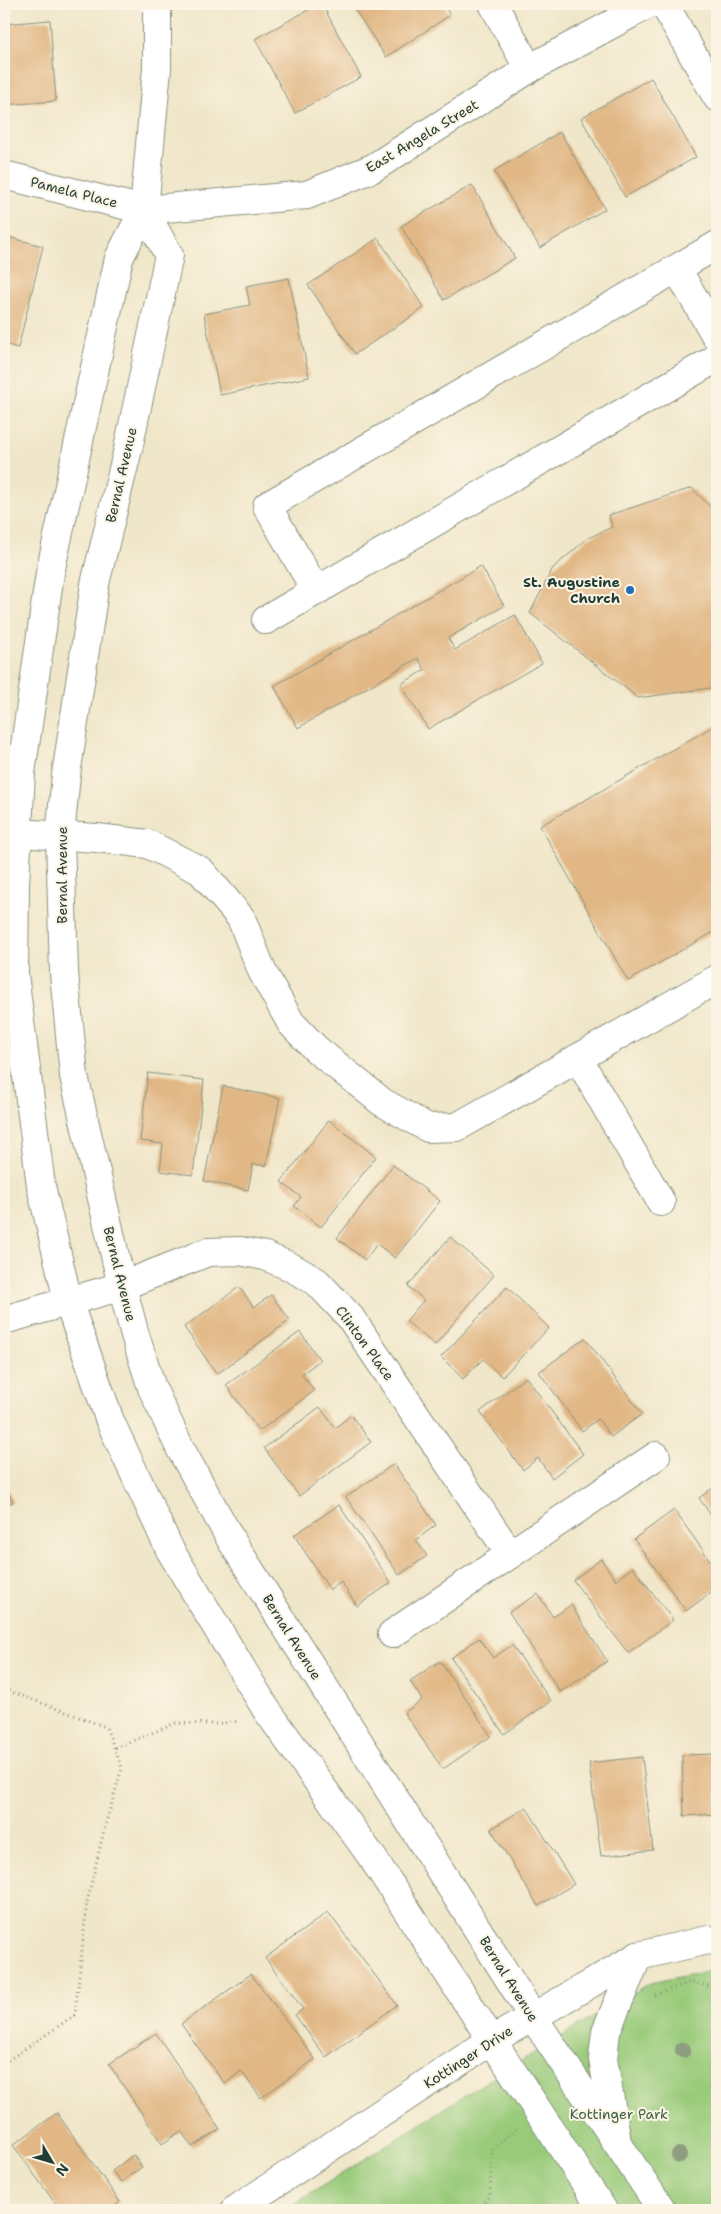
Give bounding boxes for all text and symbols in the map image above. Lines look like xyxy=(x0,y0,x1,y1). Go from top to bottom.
street label: East Angela Street xyxy=(362,95,482,177)
street label: Pamela Place xyxy=(29,172,120,212)
street label: Bernal Avenue xyxy=(101,425,141,525)
place label: St. Augustine Church xyxy=(523,573,620,607)
marker: St. Augustine Church xyxy=(624,584,636,596)
street label: Bernal Avenue xyxy=(53,826,71,924)
street label: Bernal Avenue xyxy=(99,1225,141,1324)
street label: Clinton Place xyxy=(332,1302,398,1384)
street label: Bernal Avenue xyxy=(259,1591,325,1683)
street label: Bernal Avenue xyxy=(476,1933,542,2025)
street label: Kottinger Drive xyxy=(420,2021,516,2092)
park label: Kottinger Park xyxy=(570,2105,668,2123)
north arrow xyxy=(28,2136,78,2186)
text: N xyxy=(52,2160,73,2180)

